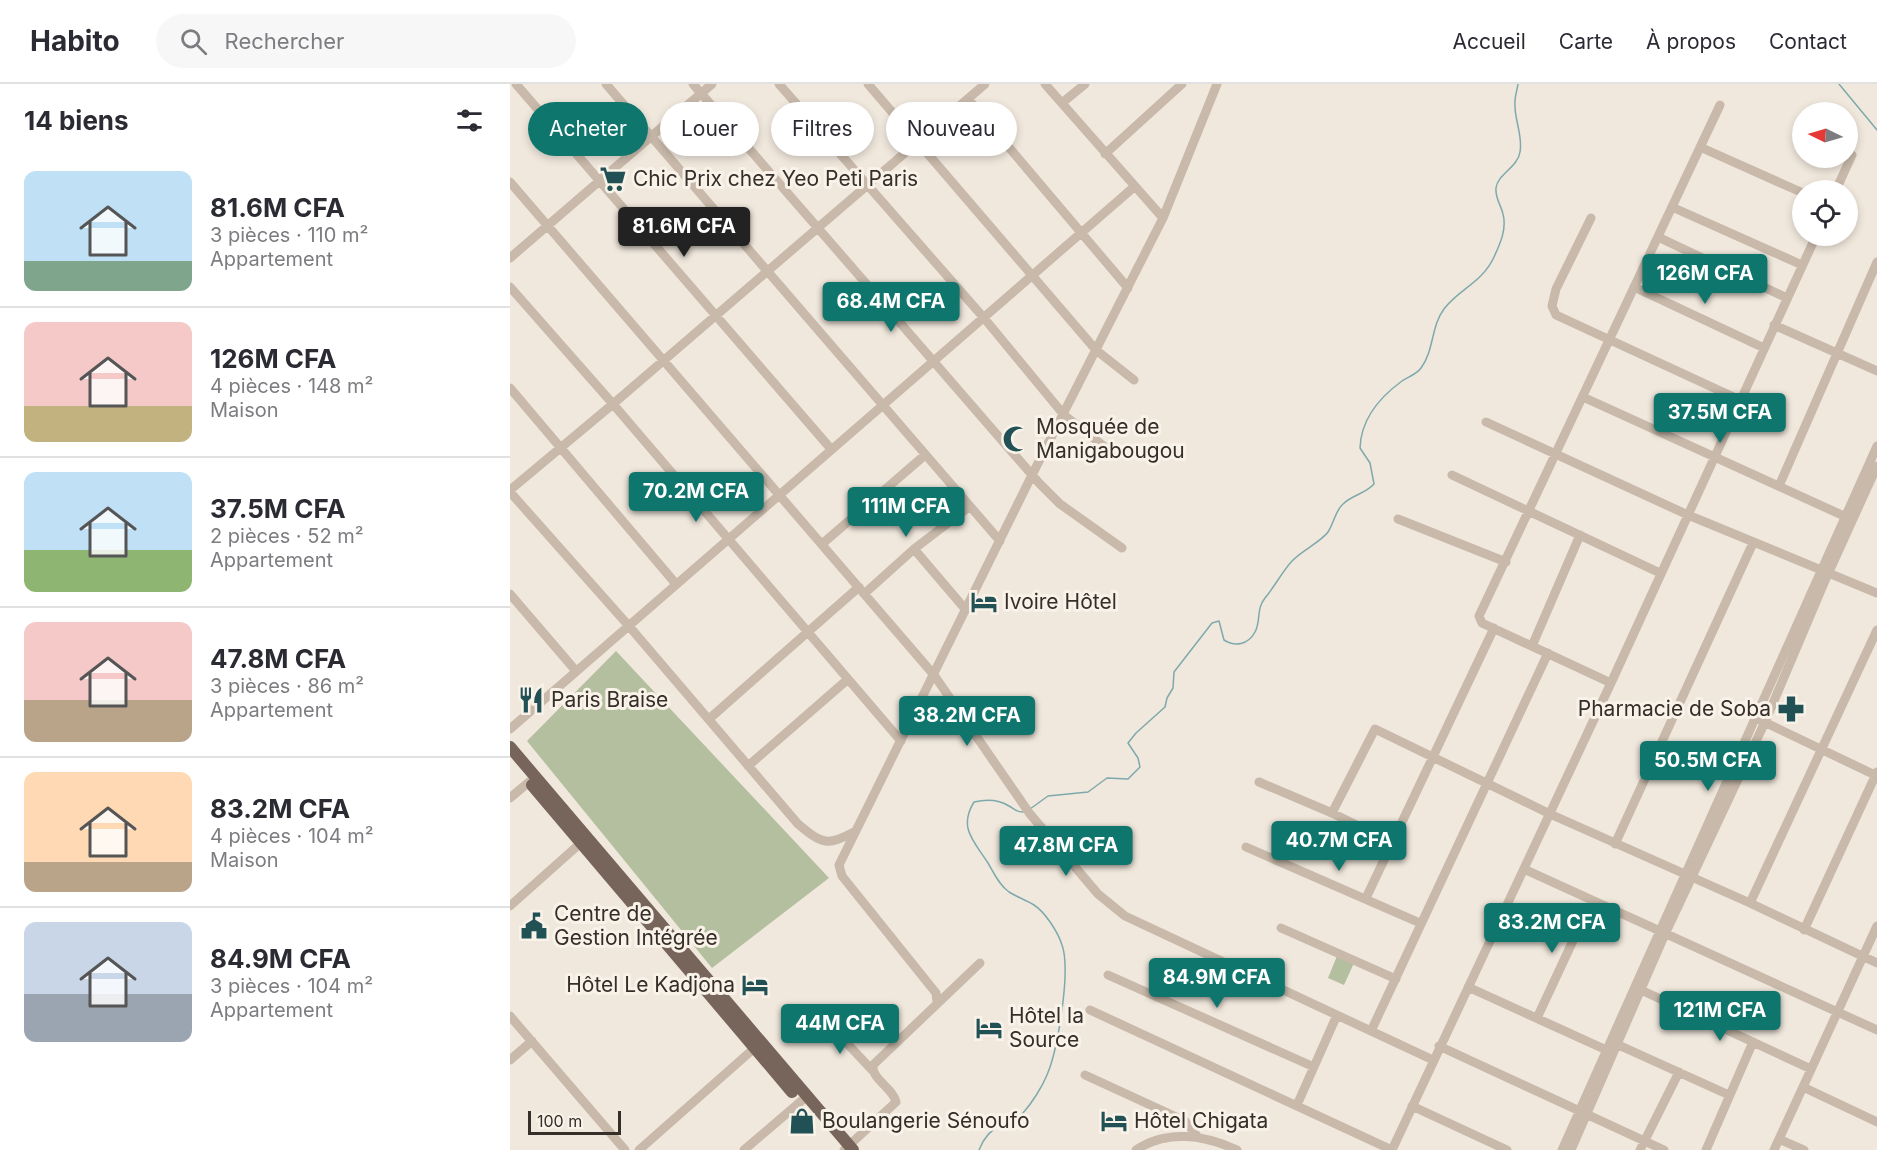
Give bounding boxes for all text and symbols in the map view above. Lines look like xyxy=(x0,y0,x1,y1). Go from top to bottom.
search box xyxy=(156,14,576,68)
text: Habito xyxy=(30,24,120,58)
icon: search xyxy=(177,25,210,58)
text: Rechercher xyxy=(225,28,344,54)
text: Accueil xyxy=(1452,29,1526,54)
text: Carte xyxy=(1559,29,1613,54)
text: À propos xyxy=(1646,29,1736,54)
text: Contact xyxy=(1769,29,1847,54)
chip: Acheter xyxy=(528,102,648,156)
chip: Louer xyxy=(660,102,759,156)
chip: Filtres xyxy=(771,102,874,156)
chip: Nouveau xyxy=(886,102,1017,156)
north arrow xyxy=(1792,102,1858,168)
map controls xyxy=(1792,102,1858,246)
icon: filters xyxy=(453,104,486,137)
text: 14 biens xyxy=(24,105,129,136)
supermarket icon: Chic Prix chez Yeo Peti Paris xyxy=(598,164,628,194)
place label: Chic Prix chez Yeo Peti Paris xyxy=(633,166,918,191)
button: locate xyxy=(1792,180,1858,246)
text: 81.6M CFA xyxy=(210,192,345,223)
icon: home xyxy=(72,195,144,267)
pin: 81.6M CFA xyxy=(615,207,753,258)
text: 81.6M CFA xyxy=(632,214,736,238)
text: 3 pièces · 110 m² xyxy=(210,223,368,247)
text: Appartement xyxy=(210,247,333,271)
pin: 126M CFA xyxy=(1643,254,1767,305)
text: 126M CFA xyxy=(1656,261,1754,285)
pin: 68.4M CFA xyxy=(822,282,960,333)
text: 68.4M CFA xyxy=(837,289,945,313)
text: 126M CFA xyxy=(210,343,336,374)
icon: home xyxy=(72,346,144,418)
text: 4 pièces · 148 m² xyxy=(210,374,373,398)
pin: 37.5M CFA xyxy=(1651,393,1789,444)
text: Maison xyxy=(210,398,279,422)
text: 37.5M CFA xyxy=(1668,400,1772,424)
place label: Mosquée de Manigabougou xyxy=(1036,414,1185,463)
mosque icon: Mosquée de Manigabougou xyxy=(1001,424,1031,454)
pin: 70.2M CFA xyxy=(627,472,765,523)
text: 70.2M CFA xyxy=(643,479,749,503)
pin: 111M CFA xyxy=(844,487,968,538)
text: 37.5M CFA xyxy=(210,493,346,524)
text: 111M CFA xyxy=(862,494,950,518)
icon: home xyxy=(72,496,144,568)
text: 2 pièces · 52 m² xyxy=(210,524,364,548)
text: Appartement xyxy=(210,548,333,572)
hotel icon: Ivoire Hôtel xyxy=(969,587,999,617)
place label: Ivoire Hôtel xyxy=(1004,589,1117,614)
text: 47.8M CFA xyxy=(210,643,346,674)
icon: home xyxy=(72,646,144,718)
text: 3 pièces · 86 m² xyxy=(210,674,364,698)
restaurant icon: Paris Braise xyxy=(516,685,546,715)
place label: Paris Braise xyxy=(551,687,668,712)
pharmacy icon: Pharmacie de Soba xyxy=(1776,694,1806,724)
pin: 38.2M CFA xyxy=(898,696,1036,747)
place label: Pharmacie de Soba xyxy=(1578,696,1771,721)
text: Appartement xyxy=(210,698,333,722)
text: 38.2M CFA xyxy=(913,703,1021,727)
pin: 50.5M CFA xyxy=(1639,741,1777,792)
text: 50.5M CFA xyxy=(1654,748,1762,772)
text: 83.2M CFA xyxy=(210,793,350,824)
icon: home xyxy=(72,796,144,868)
pin: 40.7M CFA xyxy=(1270,821,1408,872)
text: 4 pièces · 104 m² xyxy=(210,824,374,848)
pin: 47.8M CFA xyxy=(997,826,1135,877)
text: 40.7M CFA xyxy=(1285,828,1393,852)
text: 47.8M CFA xyxy=(1014,833,1118,857)
text: Maison xyxy=(210,848,279,872)
place label: Centre de Gestion Intégrée xyxy=(554,901,718,950)
pin: 83.2M CFA xyxy=(1483,903,1621,954)
text: 83.2M CFA xyxy=(1498,910,1606,934)
public building icon: Centre de Gestion Intégrée xyxy=(519,911,549,941)
text: 84.9M CFA xyxy=(210,943,351,974)
icon: home xyxy=(72,946,144,1018)
pin: 84.9M CFA xyxy=(1148,958,1286,1009)
text: 84.9M CFA xyxy=(1163,965,1271,989)
hotel icon: Hôtel Le Kadjona xyxy=(740,970,770,1000)
place label: Hôtel Le Kadjona xyxy=(566,972,735,997)
text: 3 pièces · 104 m² xyxy=(210,974,373,998)
pin: 121M CFA xyxy=(1658,991,1782,1042)
text: Appartement xyxy=(210,998,333,1022)
text: 121M CFA xyxy=(1674,998,1766,1022)
place label: Hôtel la Source xyxy=(1009,1003,1084,1052)
pin: 44M CFA xyxy=(785,1004,895,1055)
text: 44M CFA xyxy=(795,1011,885,1035)
hotel icon: Hôtel la Source xyxy=(974,1013,1004,1043)
shop icon: Boulangerie Sénoufo xyxy=(787,1106,817,1136)
hotel icon: Hôtel Chigata xyxy=(1099,1106,1129,1136)
scale bar xyxy=(528,1108,621,1136)
place label: Boulangerie Sénoufo xyxy=(822,1108,1030,1133)
place label: Hôtel Chigata xyxy=(1134,1108,1268,1133)
text: 100 m xyxy=(537,1111,582,1131)

